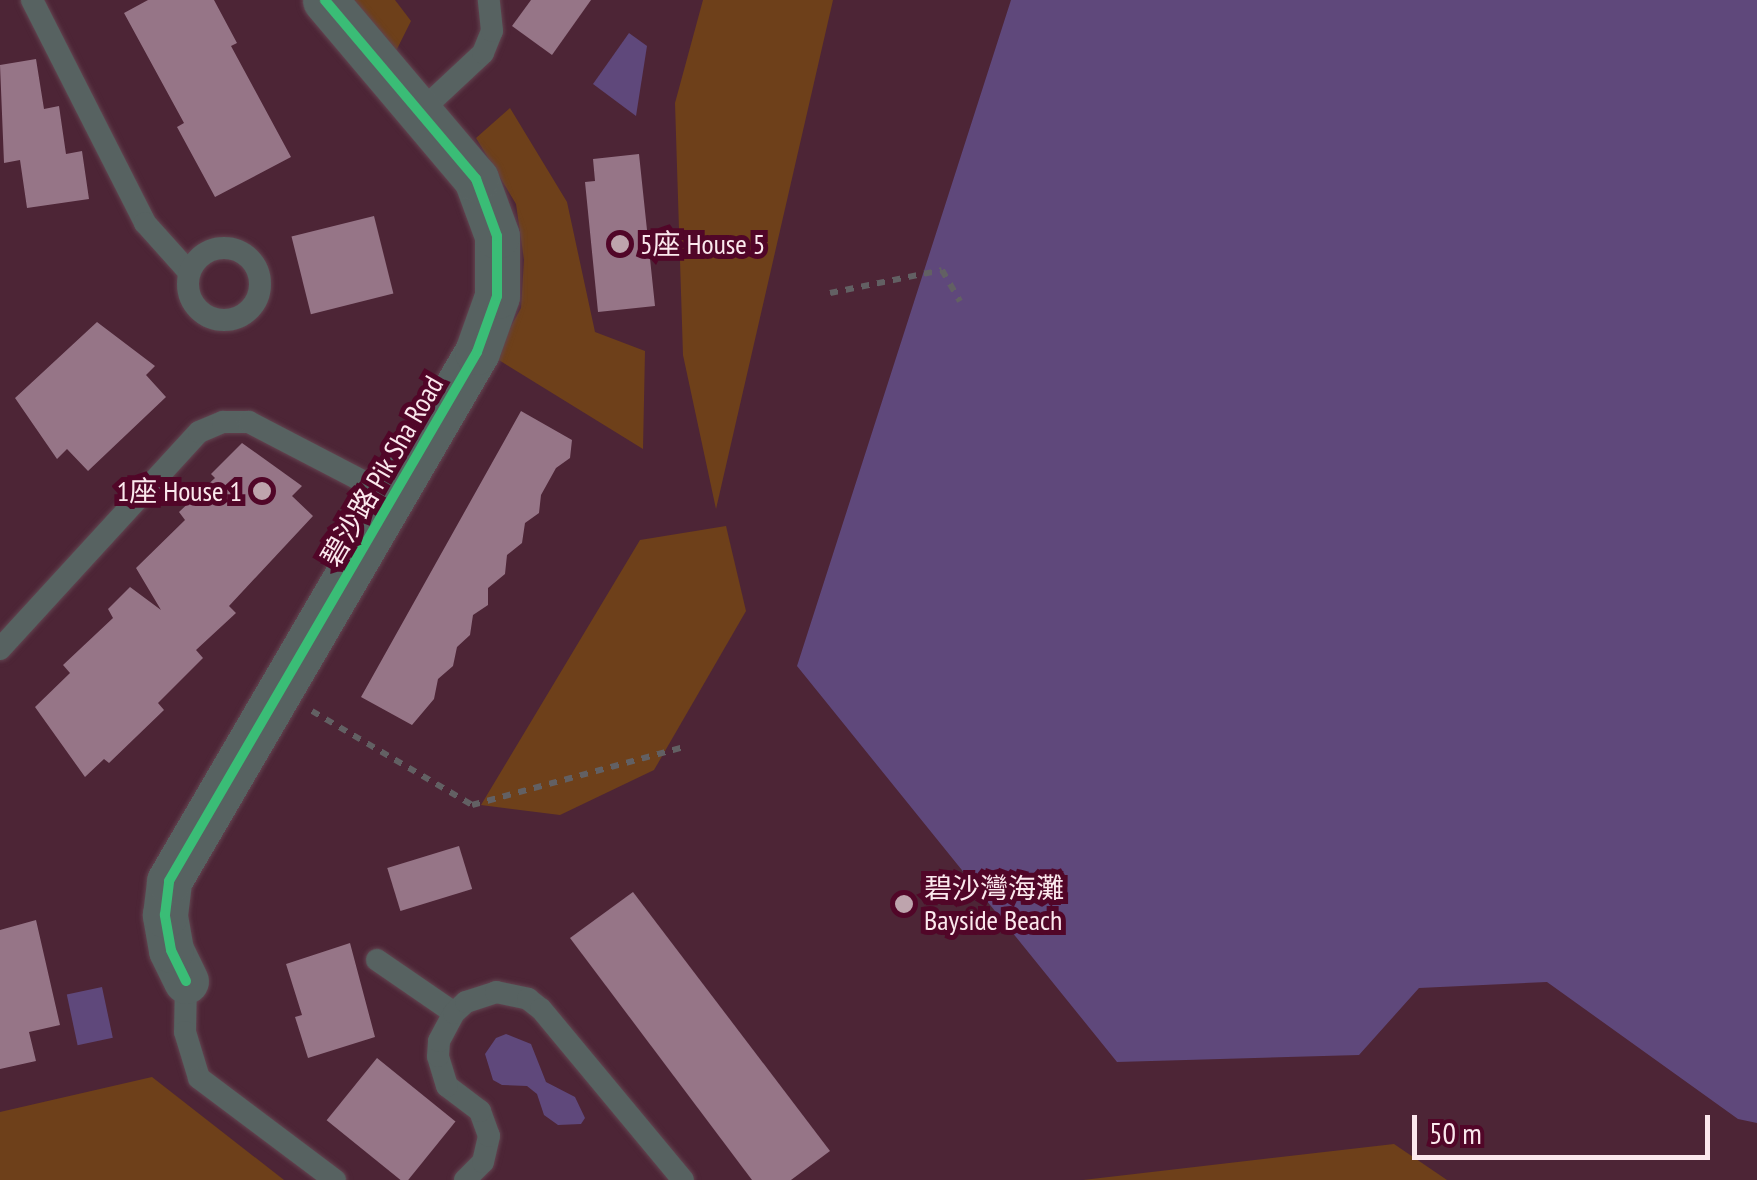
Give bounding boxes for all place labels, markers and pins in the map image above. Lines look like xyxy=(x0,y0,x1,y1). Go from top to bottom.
place label: 5座 House 5 xyxy=(640,227,765,261)
marker: 5座 House 5 xyxy=(609,233,631,255)
place label: 1座 House 1 xyxy=(117,474,242,508)
marker: 1座 House 1 xyxy=(251,480,273,502)
place label: 碧沙灣海灘 Bayside Beach xyxy=(924,871,1064,937)
marker: 碧沙灣海灘 Bayside Beach xyxy=(893,893,915,915)

